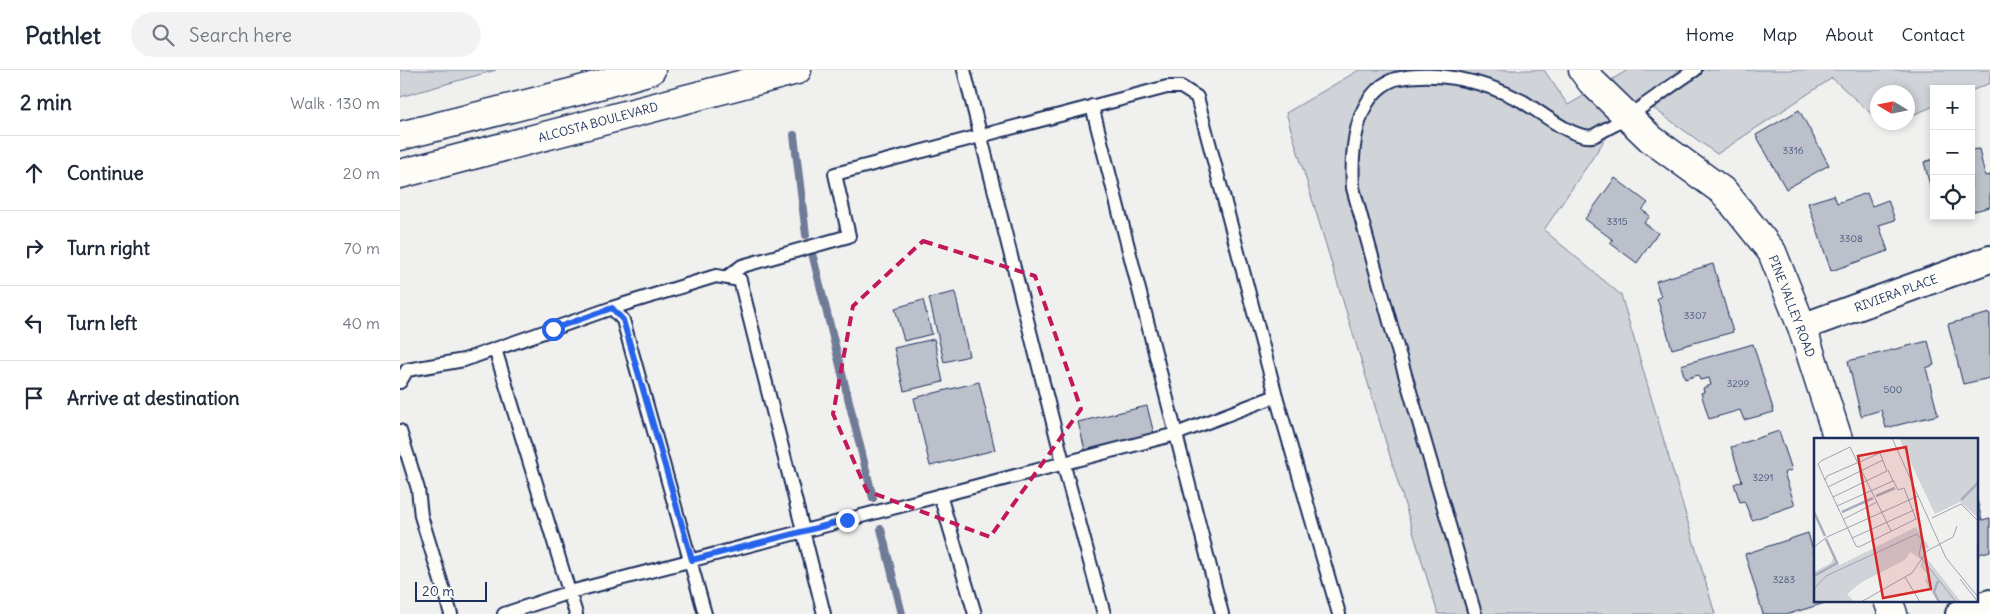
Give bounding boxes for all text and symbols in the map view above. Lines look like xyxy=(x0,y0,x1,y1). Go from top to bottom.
search box xyxy=(131,12,481,57)
text: Pathlet xyxy=(25,20,101,50)
icon: search xyxy=(149,21,177,49)
text: Search here xyxy=(189,23,292,47)
text: Home xyxy=(1686,23,1734,46)
text: Map xyxy=(1762,23,1797,46)
text: About xyxy=(1825,23,1873,46)
text: Contact xyxy=(1901,23,1965,46)
north arrow xyxy=(1870,85,1915,130)
map controls xyxy=(1930,85,1975,220)
button: + xyxy=(1930,85,1975,130)
text: 2 min xyxy=(20,89,72,116)
text: Walk · 130 m xyxy=(290,93,380,113)
street label: ALCOSTA BOULEVARD xyxy=(536,99,660,145)
button: − xyxy=(1930,130,1975,175)
house number: 3316 xyxy=(1783,144,1804,157)
icon: ahead xyxy=(20,159,48,187)
text: Continue xyxy=(67,161,144,185)
text: 20 m xyxy=(343,163,380,183)
button: locate xyxy=(1930,175,1975,220)
house number: 3315 xyxy=(1607,215,1628,228)
house number: 3308 xyxy=(1839,232,1863,245)
icon: right xyxy=(20,234,48,262)
text: Turn right xyxy=(67,236,150,260)
text: 70 m xyxy=(344,238,380,258)
street label: PINE VALLEY ROAD xyxy=(1766,253,1818,359)
street label: RIVIERA PLACE xyxy=(1852,271,1940,315)
icon: left xyxy=(20,309,48,337)
house number: 3307 xyxy=(1684,309,1706,322)
text: Turn left xyxy=(67,311,137,335)
text: 40 m xyxy=(342,313,380,333)
route start xyxy=(542,318,565,341)
house number: 3299 xyxy=(1727,377,1750,390)
house number: 500 xyxy=(1884,383,1902,396)
icon: arrive xyxy=(20,384,48,412)
text: Arrive at destination xyxy=(67,386,240,410)
inset map xyxy=(1814,438,1978,602)
house number: 3291 xyxy=(1753,471,1773,484)
route end xyxy=(836,509,859,532)
house number: 3283 xyxy=(1773,573,1796,586)
scale bar xyxy=(415,579,488,602)
text: 20 m xyxy=(422,582,455,600)

